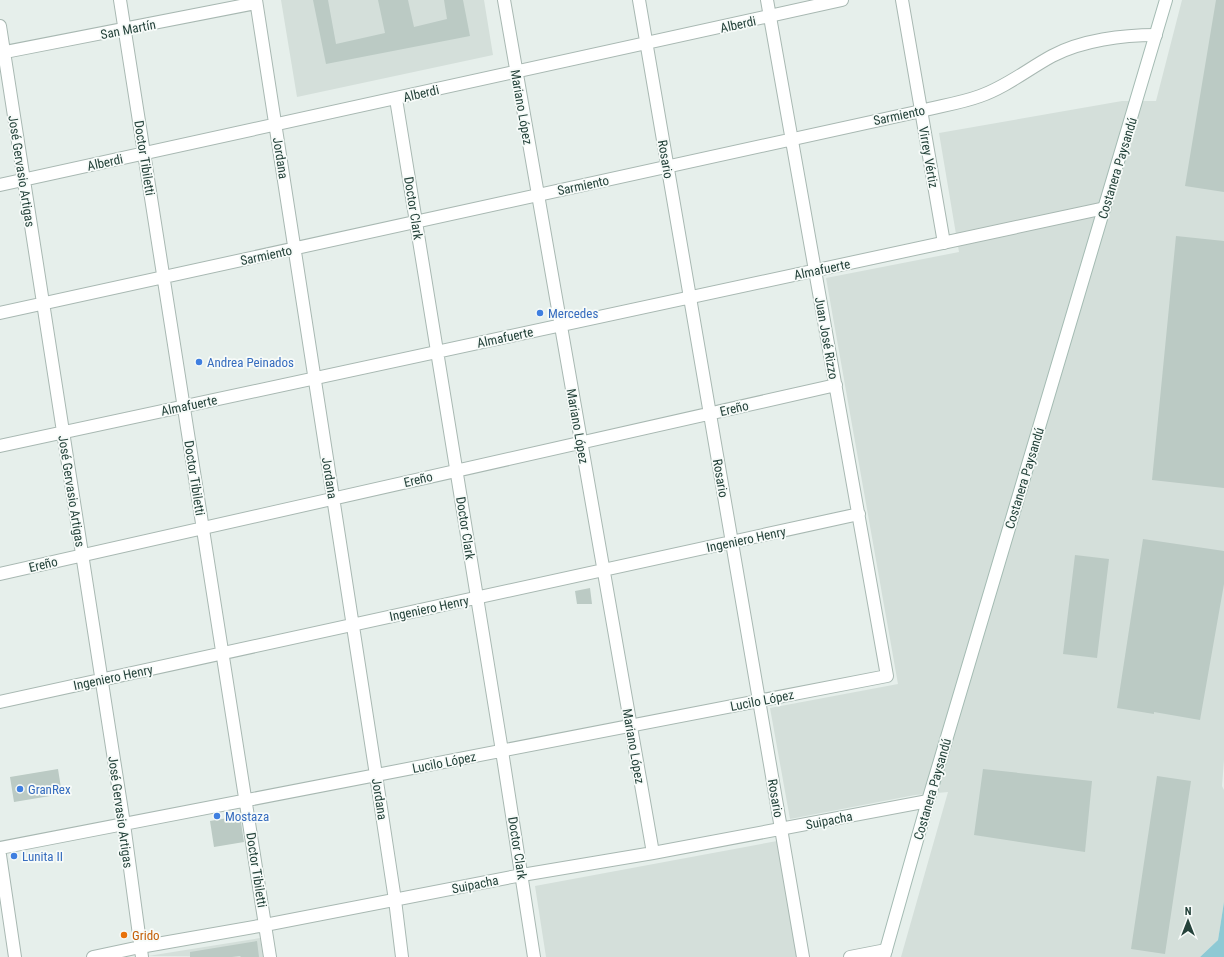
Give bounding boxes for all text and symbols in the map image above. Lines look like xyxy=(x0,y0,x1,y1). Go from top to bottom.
street label: Alberdi xyxy=(719,13,757,36)
street label: San Martín xyxy=(99,17,157,42)
street label: Mariano López xyxy=(508,68,536,146)
street label: Alberdi xyxy=(402,82,440,105)
street label: Sarmiento xyxy=(872,103,926,128)
street label: José Gervasio Artigas xyxy=(5,114,38,228)
street label: Costanera Paysandú xyxy=(1095,116,1140,221)
street label: Doctor Tibiletti xyxy=(131,119,158,197)
street label: Virrey Vértiz xyxy=(916,125,941,189)
street label: Jordana xyxy=(270,136,291,180)
street label: Rosario xyxy=(655,139,676,180)
street label: Alberdi xyxy=(86,151,124,174)
street label: Sarmiento xyxy=(556,173,610,198)
street label: Doctor Clark xyxy=(401,176,426,241)
street label: Sarmiento xyxy=(239,243,293,268)
street label: Almafuerte xyxy=(793,256,852,283)
street label: Juan José Rizzo xyxy=(812,296,841,381)
place label: Mercedes xyxy=(548,306,598,321)
marker: Mercedes xyxy=(535,308,545,318)
street label: Almafuerte xyxy=(476,324,535,351)
place label: Andrea Peinados xyxy=(207,355,294,370)
marker: Andrea Peinados xyxy=(194,357,204,367)
street label: Mariano López xyxy=(564,387,592,465)
street label: Almafuerte xyxy=(160,392,219,419)
street label: Ereño xyxy=(718,398,750,419)
street label: Costanera Paysandú xyxy=(1002,426,1047,531)
street label: José Gervasio Artigas xyxy=(55,434,88,548)
street label: Doctor Tibiletti xyxy=(181,439,208,517)
street label: Jordana xyxy=(319,456,340,500)
street label: Rosario xyxy=(710,458,731,499)
street label: Ereño xyxy=(402,469,434,490)
street label: Doctor Clark xyxy=(453,496,478,561)
street label: Ingeniero Henry xyxy=(705,524,788,555)
street label: Ereño xyxy=(27,554,59,575)
street label: Ingeniero Henry xyxy=(388,593,471,624)
street label: Ingeniero Henry xyxy=(72,662,155,693)
street label: Lucilo López xyxy=(729,687,796,714)
street label: Mariano López xyxy=(620,707,648,785)
street label: Costanera Paysandú xyxy=(911,737,954,842)
street label: Lucilo López xyxy=(411,749,478,776)
street label: José Gervasio Artigas xyxy=(105,755,136,869)
street label: Jordana xyxy=(369,777,390,821)
street label: Rosario xyxy=(765,778,786,819)
place label: GranRex xyxy=(28,782,71,797)
marker: GranRex xyxy=(15,784,25,794)
place label: Mostaza xyxy=(225,809,269,824)
street label: Suipacha xyxy=(805,809,854,832)
marker: Mostaza xyxy=(212,811,222,821)
street label: Doctor Clark xyxy=(505,816,530,881)
street label: Doctor Tibiletti xyxy=(243,831,270,909)
place label: Lunita II xyxy=(22,849,63,864)
marker: Lunita II xyxy=(9,851,19,861)
street label: Suipacha xyxy=(451,873,500,896)
north arrow xyxy=(1168,901,1208,941)
text: N xyxy=(1185,905,1192,918)
place label: Grido xyxy=(132,928,160,943)
marker: Grido xyxy=(119,930,129,940)

